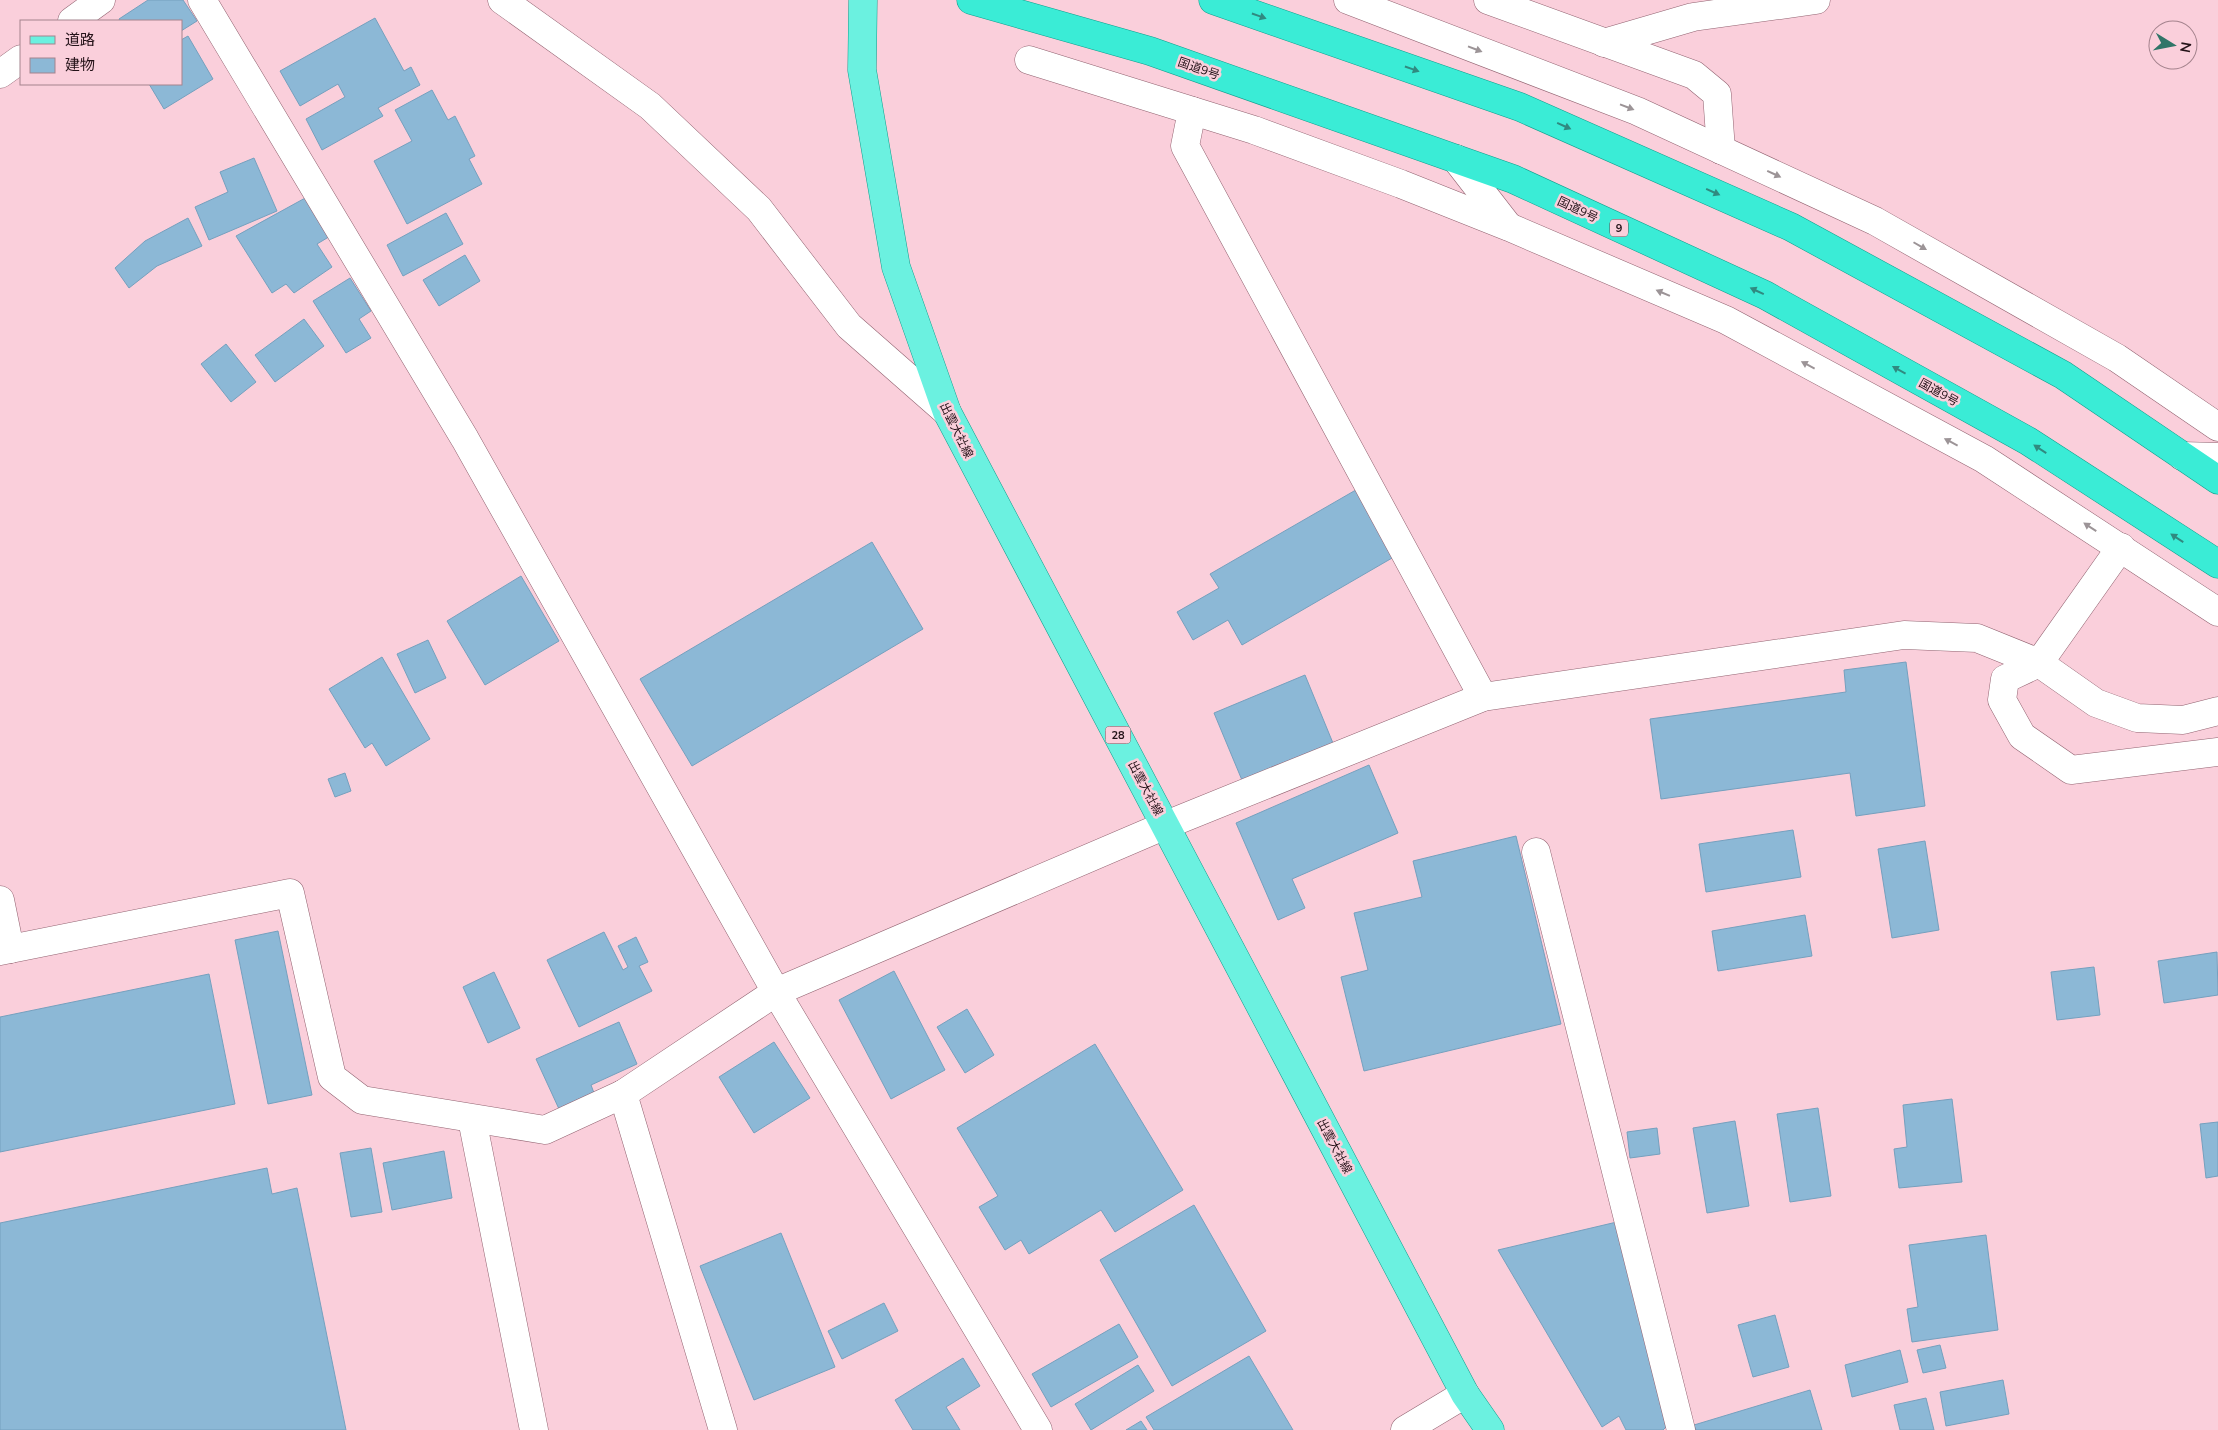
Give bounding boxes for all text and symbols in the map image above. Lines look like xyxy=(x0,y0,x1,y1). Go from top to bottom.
one-way arrow xyxy=(1251,13,1266,20)
legend xyxy=(20,20,182,85)
north arrow xyxy=(2148,20,2198,70)
text: 道路 xyxy=(65,30,95,49)
text: N xyxy=(2176,40,2196,54)
one-way arrow xyxy=(1468,45,1483,53)
street label: 国道9号 xyxy=(1176,54,1222,82)
text: 建物 xyxy=(65,55,95,74)
one-way arrow xyxy=(1405,65,1420,73)
one-way arrow xyxy=(1619,104,1634,111)
one-way arrow xyxy=(1557,123,1571,131)
one-way arrow xyxy=(1767,171,1781,179)
one-way arrow xyxy=(1706,189,1720,197)
street label: 国道9号 xyxy=(1555,193,1601,225)
road number: 9 xyxy=(1610,220,1628,237)
one-way arrow xyxy=(1913,242,1926,251)
one-way arrow xyxy=(1750,287,1764,295)
one-way arrow xyxy=(1656,288,1670,296)
one-way arrow xyxy=(1802,360,1815,369)
one-way arrow xyxy=(1892,365,1906,374)
street label: 国道9号 xyxy=(1916,375,1962,409)
street label: 出雲大社線 xyxy=(937,400,977,460)
one-way arrow xyxy=(1944,438,1959,446)
one-way arrow xyxy=(2034,445,2047,454)
one-way arrow xyxy=(2083,523,2096,532)
one-way arrow xyxy=(2170,533,2184,542)
road number: 28 xyxy=(1106,726,1130,744)
street label: 出雲大社線 xyxy=(1125,758,1167,818)
street label: 出雲大社線 xyxy=(1314,1116,1356,1176)

